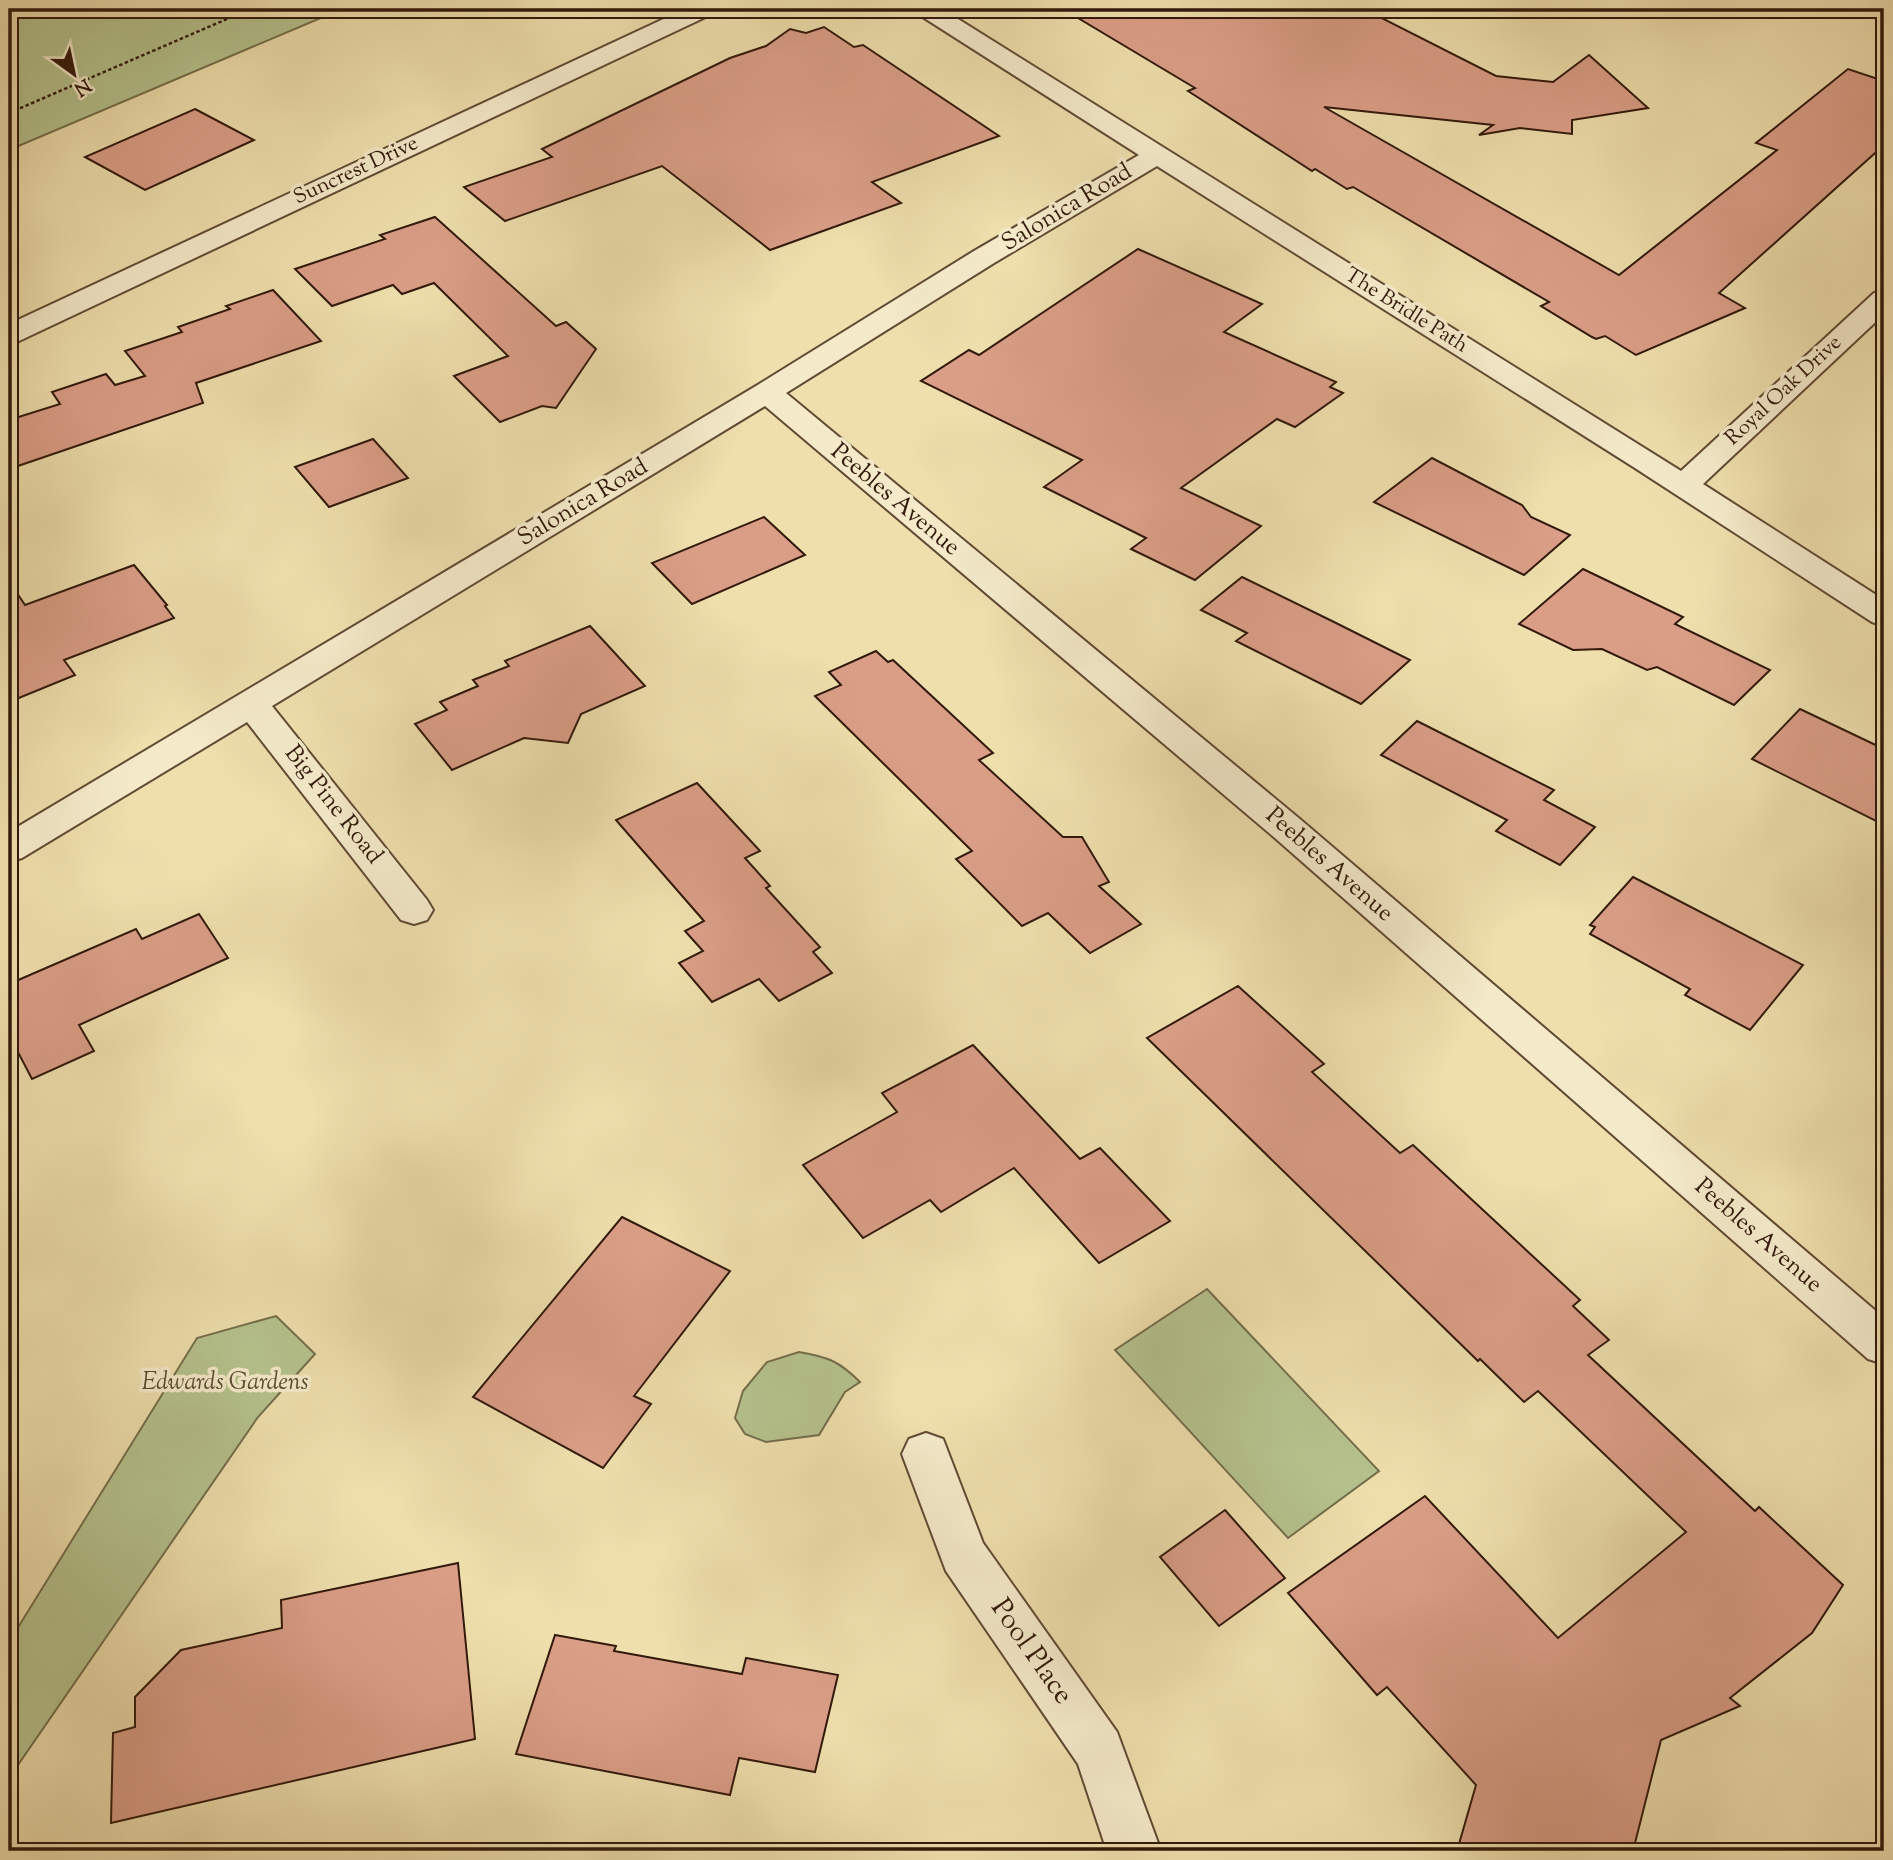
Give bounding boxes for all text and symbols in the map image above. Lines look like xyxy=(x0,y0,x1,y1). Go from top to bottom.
north arrow xyxy=(38,38,108,108)
text: N xyxy=(68,71,96,102)
street label: Suncrest Drive xyxy=(289,129,423,213)
street label: Salonica Road xyxy=(995,155,1139,260)
street label: The Bridle Path xyxy=(1339,261,1473,361)
street label: Royal Oak Drive xyxy=(1719,329,1849,453)
street label: Peebles Avenue xyxy=(823,436,967,564)
street label: Salonica Road xyxy=(511,450,655,555)
street label: Big Pine Road xyxy=(276,738,391,872)
street label: Peebles Avenue xyxy=(1257,800,1401,930)
street label: Peebles Avenue xyxy=(1686,1171,1830,1301)
park label: Edwards Gardens xyxy=(141,1366,309,1400)
street label: Pool Place xyxy=(980,1591,1082,1713)

